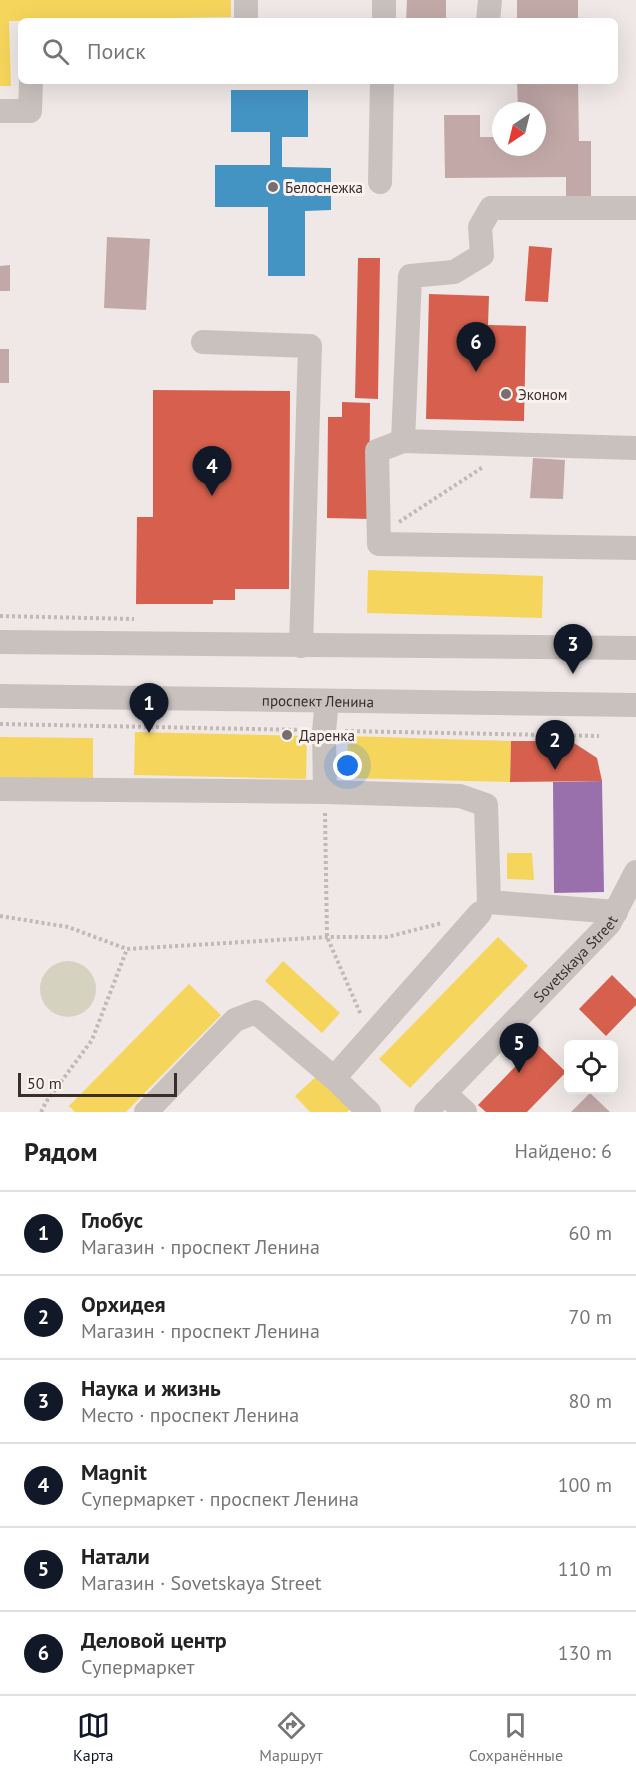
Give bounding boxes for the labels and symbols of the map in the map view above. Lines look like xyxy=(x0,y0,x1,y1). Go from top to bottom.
north arrow xyxy=(492,102,546,156)
place label: Белоснежка xyxy=(285,178,363,197)
marker: Белоснежка xyxy=(266,180,280,194)
pin: 6 xyxy=(456,322,496,372)
place label: Эконом xyxy=(518,385,568,404)
marker: Эконом xyxy=(499,387,513,401)
pin: 4 xyxy=(192,446,232,496)
pin: 3 xyxy=(554,624,592,674)
pin: 1 xyxy=(130,684,168,733)
street label: проспект Ленина xyxy=(262,690,374,711)
pin: 2 xyxy=(536,720,574,770)
place label: Даренка xyxy=(299,726,355,745)
marker: Даренка xyxy=(280,728,294,742)
your location xyxy=(333,751,362,780)
street label: Sovetskaya Street xyxy=(529,912,621,1006)
pin: 5 xyxy=(500,1024,538,1073)
scale bar xyxy=(18,1070,177,1098)

